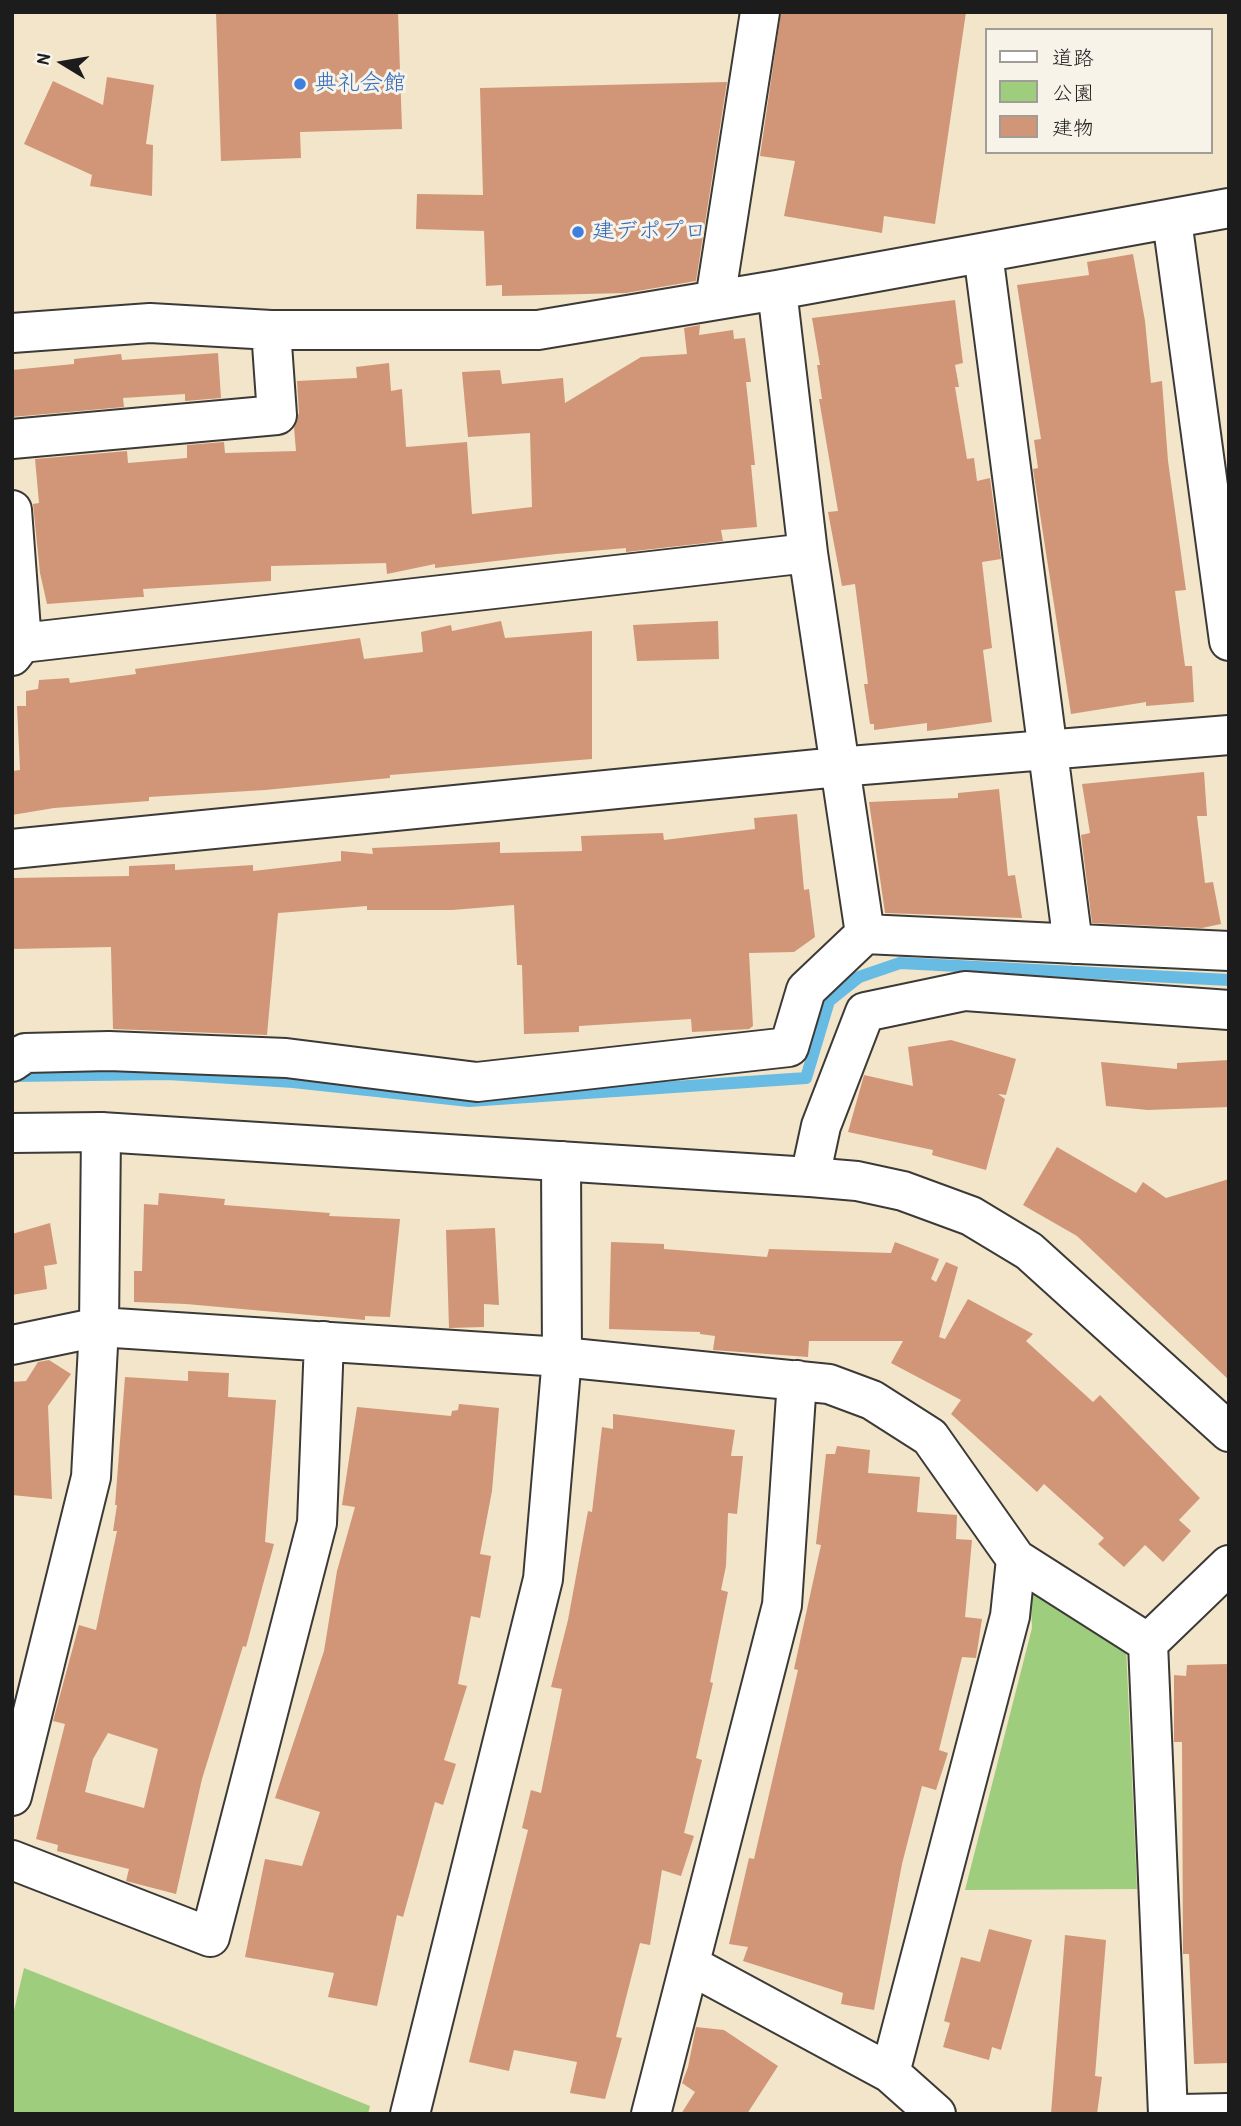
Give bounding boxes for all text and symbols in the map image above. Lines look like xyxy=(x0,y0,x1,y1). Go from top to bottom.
north arrow xyxy=(28,28,98,98)
legend xyxy=(986,28,1213,154)
text: 道路 xyxy=(1052,43,1094,72)
text: N xyxy=(29,52,56,66)
place label: 典礼会館 xyxy=(314,70,406,98)
marker: 典礼会館 xyxy=(292,76,308,92)
text: 公園 xyxy=(1052,78,1094,107)
text: 建物 xyxy=(1052,113,1094,142)
place label: 建デポプロ xyxy=(592,218,707,246)
marker: 建デポプロ xyxy=(570,224,586,240)

